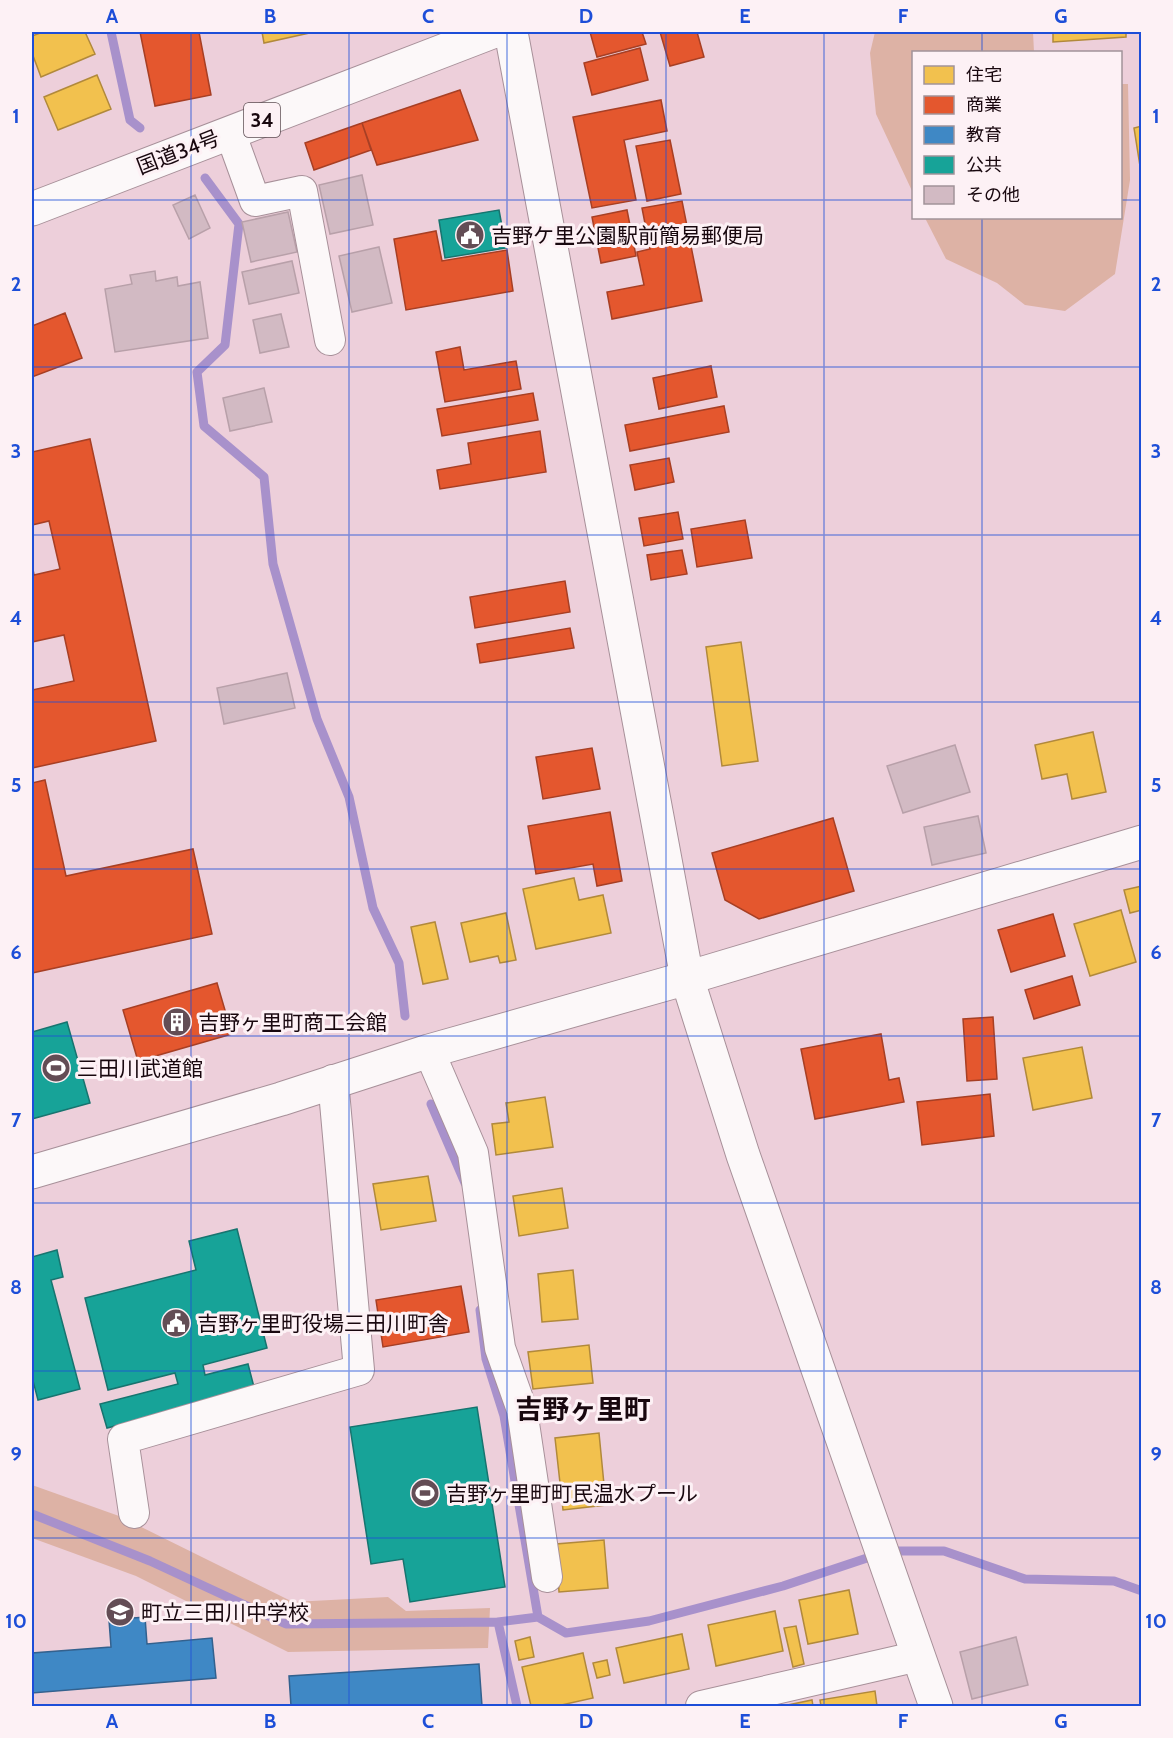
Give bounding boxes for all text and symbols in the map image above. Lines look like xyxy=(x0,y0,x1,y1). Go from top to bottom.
text: A xyxy=(106,4,119,28)
text: B xyxy=(264,4,276,28)
text: C xyxy=(422,4,434,28)
text: D xyxy=(579,4,593,28)
text: E xyxy=(739,4,751,28)
text: F xyxy=(898,4,909,28)
text: G xyxy=(1054,4,1068,28)
legend xyxy=(912,51,1122,219)
text: 住宅 xyxy=(966,64,1002,86)
text: 商業 xyxy=(966,94,1002,116)
road number: 34 xyxy=(244,103,280,137)
text: 1 xyxy=(12,104,20,128)
text: 1 xyxy=(1152,104,1160,128)
text: 教育 xyxy=(966,124,1002,146)
street label: 国道34号 xyxy=(133,125,223,179)
text: 公共 xyxy=(966,154,1002,176)
text: その他 xyxy=(966,184,1020,206)
public building icon: 吉野ケ里公園駅前簡易郵便局 xyxy=(454,219,486,251)
place label: 吉野ケ里公園駅前簡易郵便局 xyxy=(491,223,764,248)
text: 2 xyxy=(11,272,21,296)
text: 2 xyxy=(1151,272,1161,296)
text: 3 xyxy=(11,439,21,463)
text: 3 xyxy=(1151,439,1161,463)
text: 4 xyxy=(10,606,22,630)
text: 4 xyxy=(1150,606,1162,630)
text: 5 xyxy=(11,773,21,797)
text: 5 xyxy=(1151,773,1161,797)
text: 6 xyxy=(10,940,22,964)
text: 6 xyxy=(1150,940,1162,964)
building icon: 吉野ヶ里町商工会館 xyxy=(161,1006,193,1038)
place label: 吉野ヶ里町商工会館 xyxy=(198,1010,387,1035)
sports icon: 三田川武道館 xyxy=(40,1052,72,1084)
place label: 三田川武道館 xyxy=(77,1056,203,1081)
text: 7 xyxy=(11,1108,22,1132)
text: 7 xyxy=(1151,1108,1162,1132)
text: 8 xyxy=(10,1275,22,1299)
text: 8 xyxy=(1150,1275,1162,1299)
public building icon: 吉野ヶ里町役場三田川町舎 xyxy=(160,1307,192,1339)
place label: 吉野ヶ里町役場三田川町舎 xyxy=(197,1311,449,1336)
district label: 吉野ヶ里町 xyxy=(516,1393,651,1426)
text: 9 xyxy=(10,1442,22,1466)
text: 9 xyxy=(1150,1442,1162,1466)
sports icon: 吉野ヶ里町町民温水プール xyxy=(409,1477,441,1509)
place label: 吉野ヶ里町町民温水プール xyxy=(446,1481,698,1506)
school or university icon: 町立三田川中学校 xyxy=(104,1596,136,1628)
place label: 町立三田川中学校 xyxy=(141,1600,309,1625)
text: 10 xyxy=(5,1609,27,1633)
text: 10 xyxy=(1145,1609,1167,1633)
text: A xyxy=(106,1709,119,1733)
text: B xyxy=(264,1709,276,1733)
text: C xyxy=(422,1709,434,1733)
text: D xyxy=(579,1709,593,1733)
text: E xyxy=(739,1709,751,1733)
text: F xyxy=(898,1709,909,1733)
text: G xyxy=(1054,1709,1068,1733)

